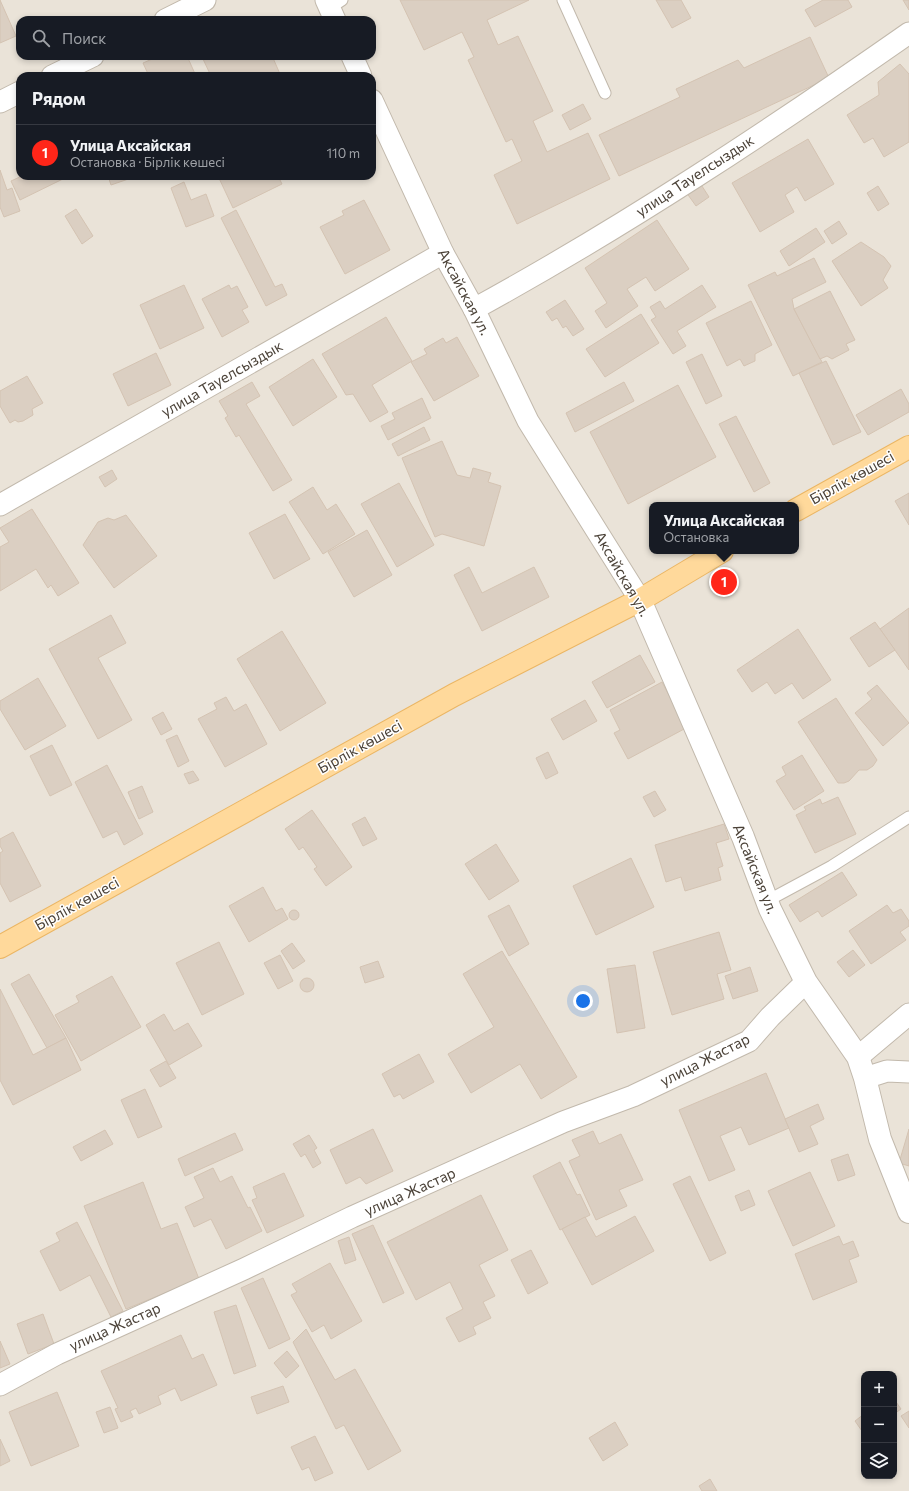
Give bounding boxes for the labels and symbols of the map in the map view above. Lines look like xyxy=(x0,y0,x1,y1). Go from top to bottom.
street label: улица Тауелсыздык xyxy=(632,130,757,220)
street label: Аксайская ул. xyxy=(435,245,495,338)
street label: улица Тауелсыздык xyxy=(158,336,285,420)
street label: Бірлік көшесі xyxy=(806,447,897,508)
street label: Аксайская ул. xyxy=(591,528,654,619)
pin: 1 xyxy=(711,567,737,597)
street label: Бірлік көшесі xyxy=(314,716,405,777)
street label: Аксайская ул. xyxy=(730,821,782,916)
street label: Бірлік көшесі xyxy=(31,873,122,934)
your location xyxy=(573,991,593,1011)
street label: улица Жастар xyxy=(657,1029,752,1089)
street label: улица Жастар xyxy=(361,1163,458,1219)
street label: улица Жастар xyxy=(66,1298,163,1354)

